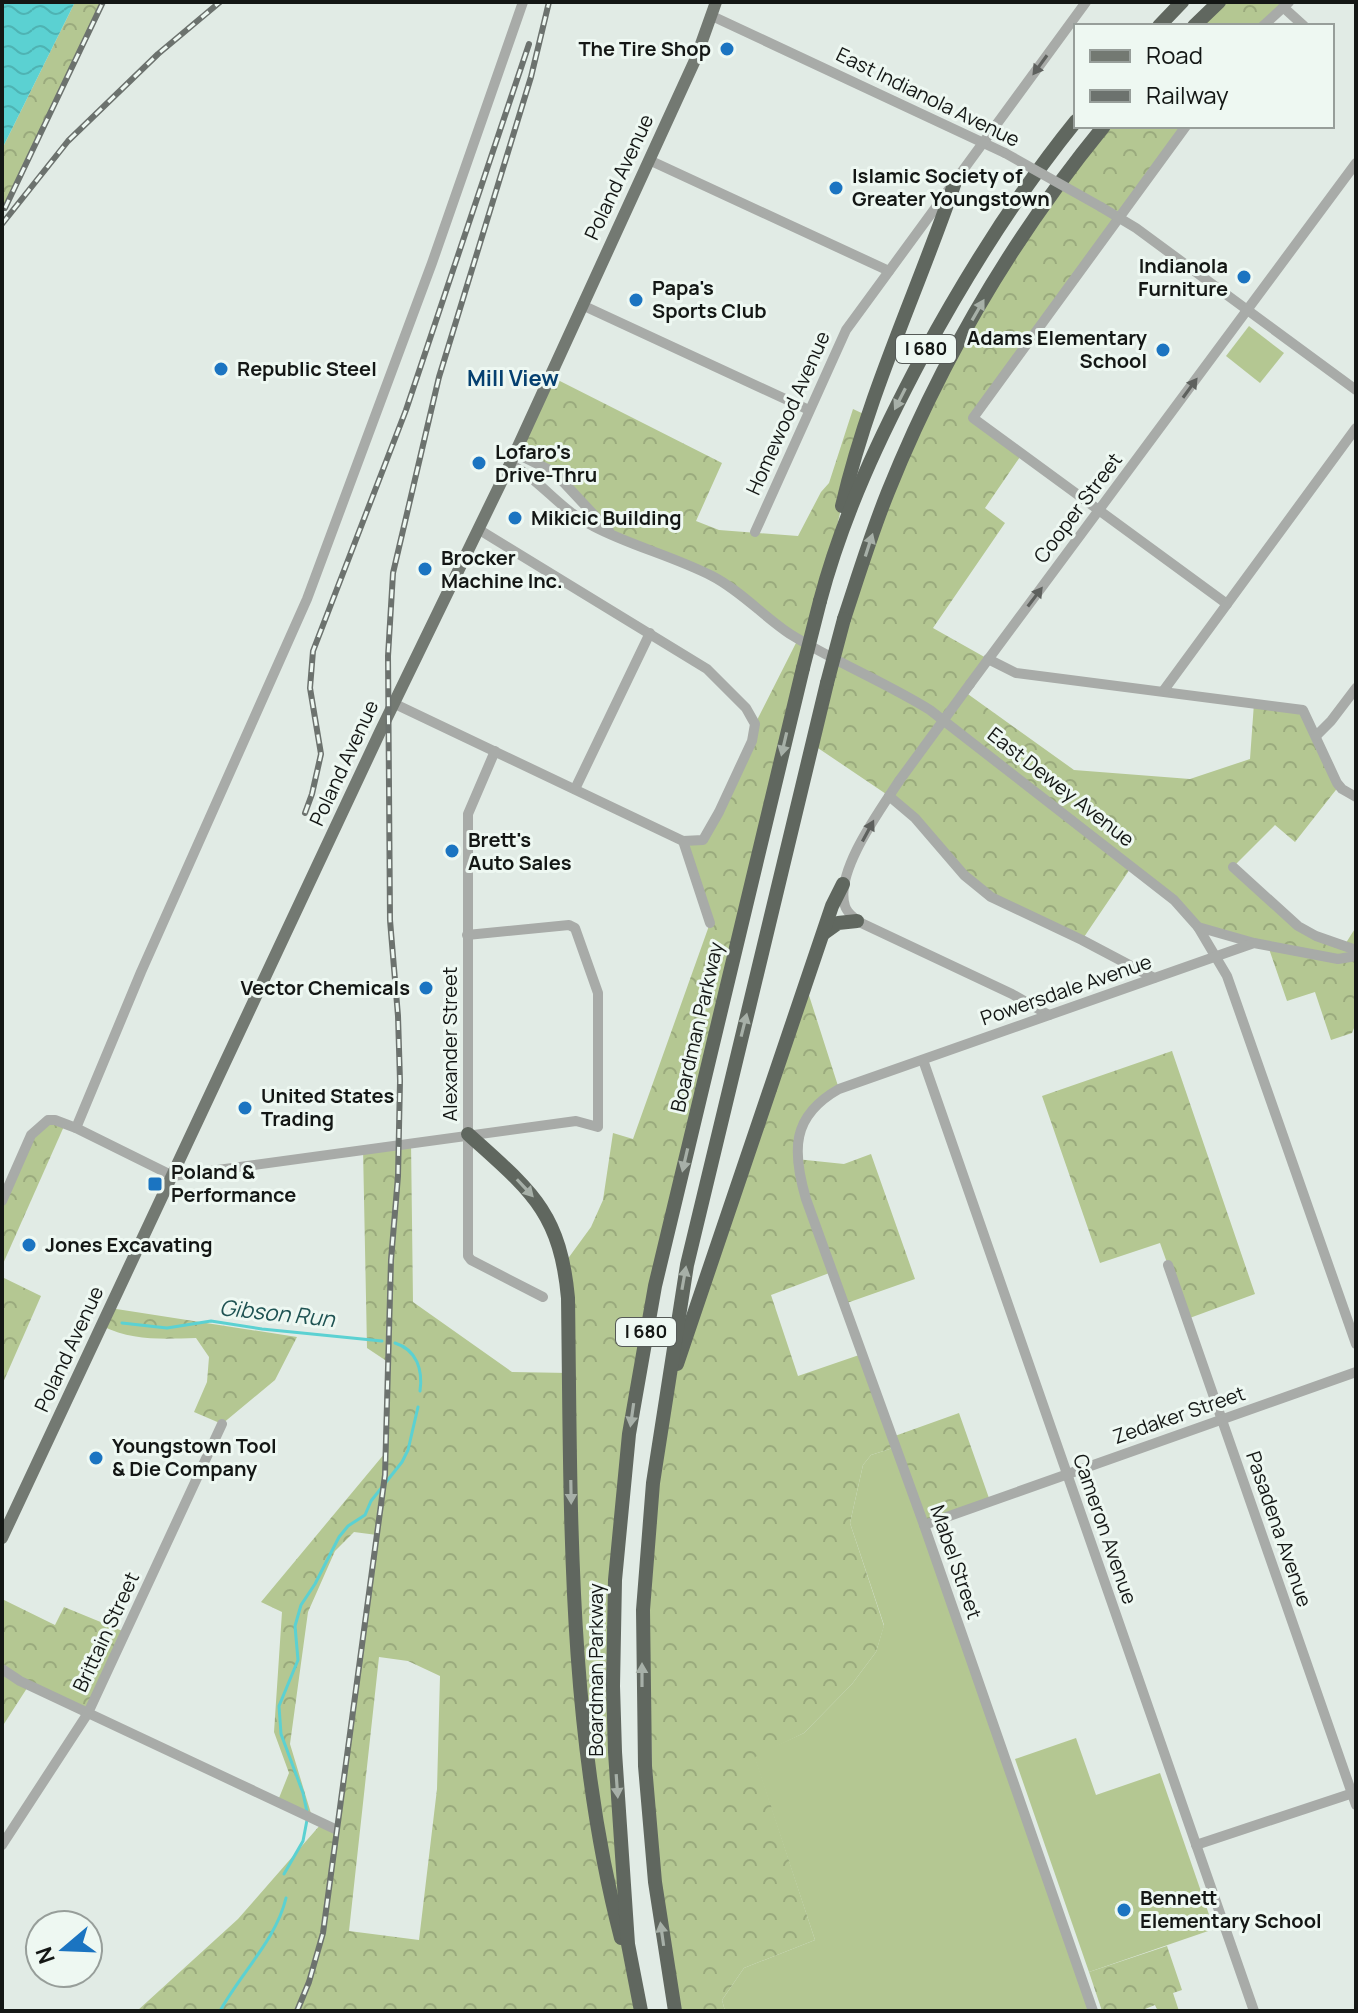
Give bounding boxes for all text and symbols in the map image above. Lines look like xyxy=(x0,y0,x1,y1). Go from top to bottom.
legend xyxy=(1074,24,1334,128)
place label: The Tire Shop xyxy=(578,35,711,62)
text: Road xyxy=(1146,38,1203,71)
marker: The Tire Shop xyxy=(718,40,736,58)
street label: East Indianola Avenue xyxy=(832,40,1024,153)
one-way arrow xyxy=(1033,54,1048,75)
text: Railway xyxy=(1146,78,1229,111)
street label: Poland Avenue xyxy=(578,110,659,244)
place label: Islamic Society of Greater Youngstown xyxy=(852,162,1050,212)
marker: Islamic Society of Greater Youngstown xyxy=(827,179,845,197)
place label: Indianola Furniture xyxy=(1138,252,1228,302)
marker: Indianola Furniture xyxy=(1235,268,1253,286)
place label: Papa's Sports Club xyxy=(652,274,767,324)
marker: Papa's Sports Club xyxy=(627,291,645,309)
one-way arrow xyxy=(970,298,984,321)
place label: Adams Elementary School xyxy=(967,324,1148,374)
street label: Homewood Avenue xyxy=(739,327,836,499)
road number: I 680 xyxy=(896,335,956,363)
marker: Adams Elementary School xyxy=(1154,341,1172,359)
place label: Republic Steel xyxy=(237,355,377,382)
marker: Republic Steel xyxy=(212,360,230,378)
district label: Mill View xyxy=(467,363,559,393)
one-way arrow xyxy=(1181,377,1197,398)
one-way arrow xyxy=(894,388,908,410)
place label: Lofaro's Drive-Thru xyxy=(495,438,597,488)
street label: Cooper Street xyxy=(1027,447,1128,568)
marker: Lofaro's Drive-Thru xyxy=(470,454,488,472)
place label: Mikicic Building xyxy=(531,504,682,531)
marker: Mikicic Building xyxy=(506,509,524,527)
one-way arrow xyxy=(863,533,875,557)
place label: Brocker Machine Inc. xyxy=(441,544,563,594)
marker: Brocker Machine Inc. xyxy=(416,560,434,578)
one-way arrow xyxy=(1027,586,1042,607)
street label: Poland Avenue xyxy=(303,696,384,830)
street label: East Dewey Avenue xyxy=(982,721,1140,852)
one-way arrow xyxy=(777,731,790,756)
one-way arrow xyxy=(862,819,875,842)
place label: Brett's Auto Sales xyxy=(468,826,572,876)
marker: Brett's Auto Sales xyxy=(443,842,461,860)
street label: Boardman Parkway xyxy=(664,939,729,1115)
street label: Powersdale Avenue xyxy=(977,948,1155,1031)
street label: Alexander Street xyxy=(436,966,463,1122)
place label: Vector Chemicals xyxy=(240,974,410,1001)
marker: Vector Chemicals xyxy=(417,979,435,997)
one-way arrow xyxy=(739,1012,751,1037)
place label: United States Trading xyxy=(261,1082,394,1132)
marker: United States Trading xyxy=(236,1099,254,1117)
one-way arrow xyxy=(679,1148,691,1173)
place label: Poland & Performance xyxy=(171,1158,296,1208)
marker: Poland & Performance xyxy=(146,1175,164,1193)
one-way arrow xyxy=(516,1178,534,1197)
place label: Jones Excavating xyxy=(45,1231,213,1258)
marker: Jones Excavating xyxy=(20,1236,38,1254)
one-way arrow xyxy=(679,1265,691,1290)
street label: Poland Avenue xyxy=(28,1282,109,1416)
water label: Gibson Run xyxy=(218,1292,337,1334)
road number: I 680 xyxy=(616,1318,676,1346)
street label: Zedaker Street xyxy=(1109,1379,1249,1450)
one-way arrow xyxy=(625,1403,638,1428)
place label: Youngstown Tool & Die Company xyxy=(112,1432,277,1482)
street label: Pasadena Avenue xyxy=(1240,1447,1319,1610)
marker: Youngstown Tool & Die Company xyxy=(87,1449,105,1467)
street label: Cameron Avenue xyxy=(1067,1450,1144,1608)
one-way arrow xyxy=(565,1480,577,1505)
street label: Mabel Street xyxy=(924,1501,989,1622)
street label: Brittain Street xyxy=(66,1567,145,1696)
street label: Boardman Parkway xyxy=(582,1583,609,1757)
one-way arrow xyxy=(636,1662,648,1687)
one-way arrow xyxy=(611,1774,624,1799)
place label: Bennett Elementary School xyxy=(1140,1884,1322,1934)
marker: Bennett Elementary School xyxy=(1115,1901,1133,1919)
north arrow xyxy=(24,1909,104,1989)
one-way arrow xyxy=(655,1921,668,1946)
text: N xyxy=(28,1943,62,1968)

